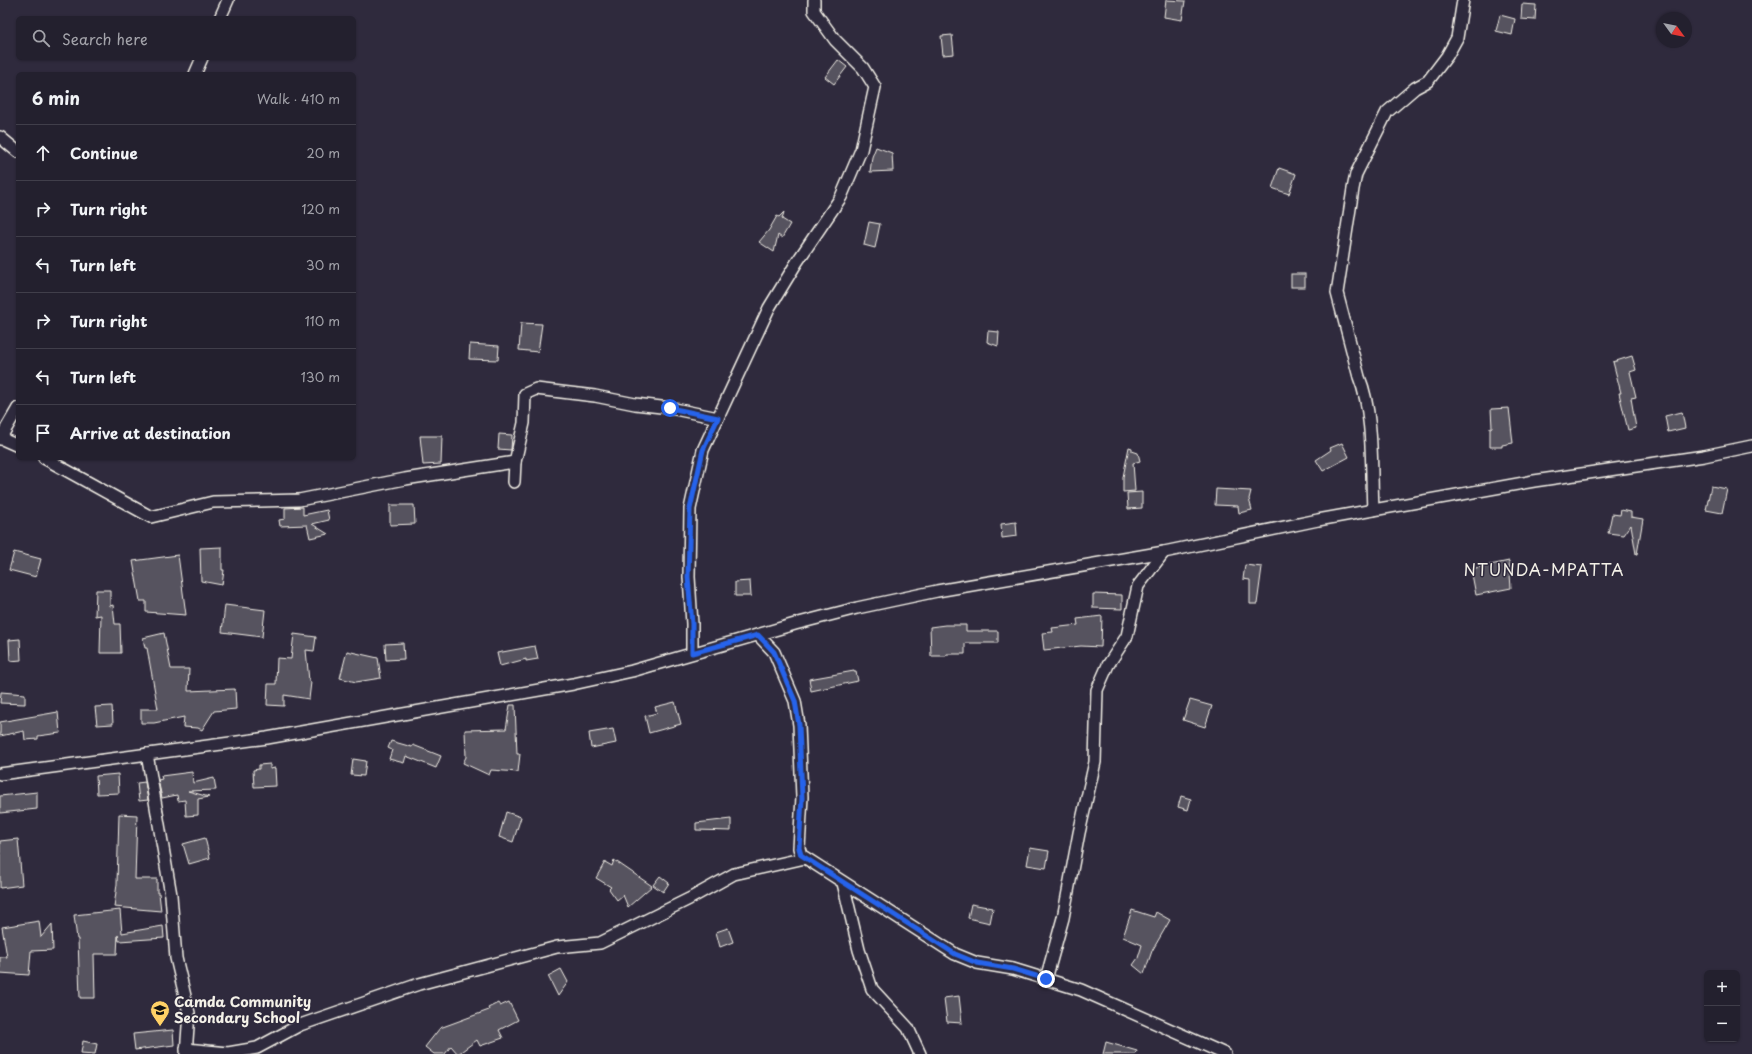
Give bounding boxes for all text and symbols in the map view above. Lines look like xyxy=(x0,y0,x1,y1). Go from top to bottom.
north arrow xyxy=(1656,12,1692,48)
search box xyxy=(16,16,356,60)
icon: search xyxy=(30,27,52,49)
text: Search here xyxy=(62,27,148,50)
text: 6 min xyxy=(32,85,80,111)
text: Walk · 410 m xyxy=(257,89,340,108)
text: Continue xyxy=(70,141,138,164)
icon: ahead xyxy=(32,142,54,164)
text: 20 m xyxy=(306,143,340,162)
text: Turn right xyxy=(70,197,147,220)
icon: right xyxy=(32,198,54,220)
text: 120 m xyxy=(301,199,340,218)
text: Turn left xyxy=(70,253,136,276)
icon: left xyxy=(32,254,54,276)
text: 30 m xyxy=(306,255,340,274)
text: Turn right xyxy=(70,309,147,332)
icon: right xyxy=(32,310,54,332)
text: 110 m xyxy=(305,311,340,330)
text: Turn left xyxy=(70,365,136,388)
icon: left xyxy=(32,366,54,388)
text: 130 m xyxy=(301,367,340,386)
route start xyxy=(661,399,679,417)
text: Arrive at destination xyxy=(70,421,231,444)
icon: arrive xyxy=(32,422,54,444)
district label: NTUNDA-MPATTA xyxy=(1463,557,1625,581)
route end xyxy=(1037,970,1055,988)
map controls xyxy=(1704,970,1740,1042)
button: + xyxy=(1704,970,1740,1006)
place label: Camda Community Secondary School xyxy=(174,991,311,1028)
school or university icon: Camda Community Secondary School xyxy=(149,999,171,1027)
button: − xyxy=(1704,1006,1740,1042)

